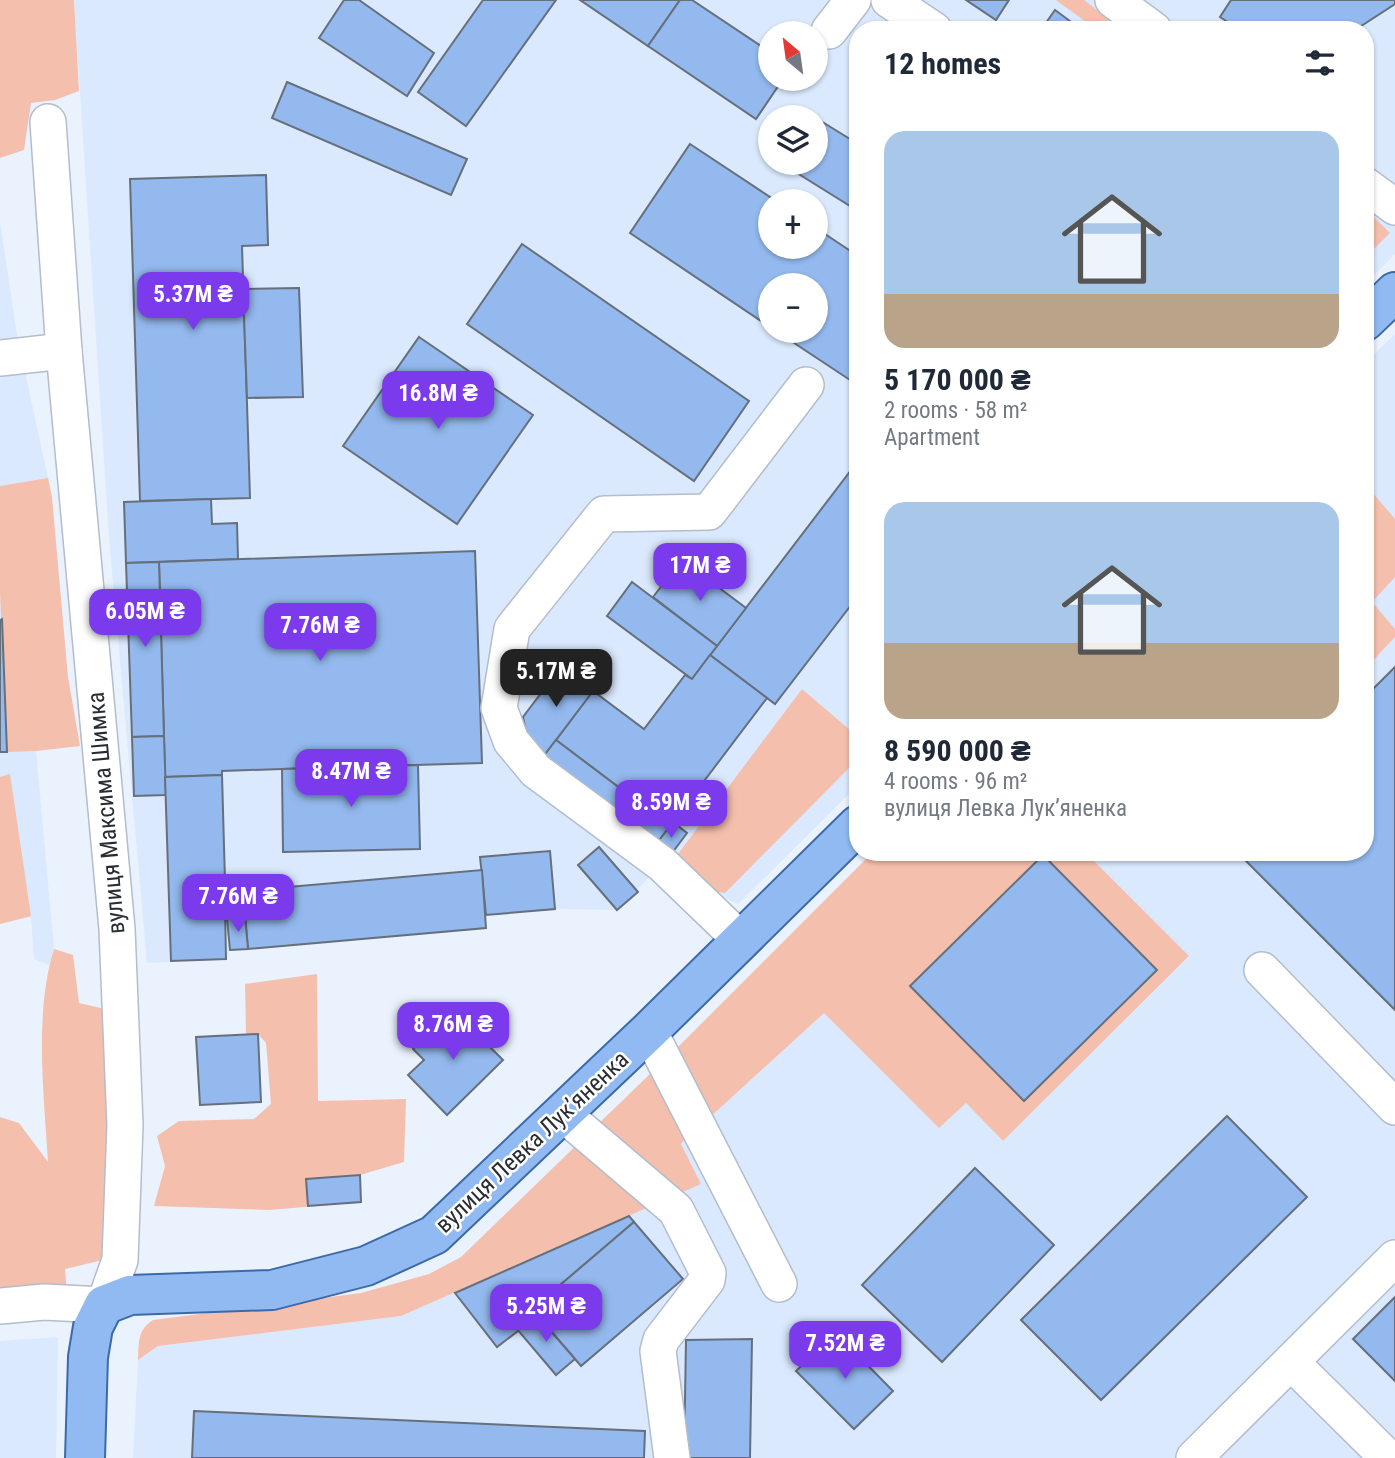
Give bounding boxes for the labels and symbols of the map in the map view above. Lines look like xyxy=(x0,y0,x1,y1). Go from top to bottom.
north arrow xyxy=(758,21,828,91)
pin: 5.37M ₴ xyxy=(128,272,258,332)
pin: 16.8M ₴ xyxy=(373,372,503,431)
pin: 17M ₴ xyxy=(651,544,749,603)
pin: 6.05M ₴ xyxy=(80,590,210,649)
pin: 7.76M ₴ xyxy=(255,604,385,663)
pin: 5.17M ₴ xyxy=(491,650,621,709)
street label: вулиця Максима Шимка xyxy=(81,691,131,935)
pin: 8.47M ₴ xyxy=(286,750,416,809)
pin: 8.59M ₴ xyxy=(606,780,736,840)
pin: 7.76M ₴ xyxy=(173,874,303,934)
pin: 8.76M ₴ xyxy=(388,1002,518,1062)
street label: вулиця Левка Лукʼяненка xyxy=(430,1045,634,1239)
pin: 5.25M ₴ xyxy=(481,1284,611,1344)
pin: 7.52M ₴ xyxy=(780,1322,910,1381)

